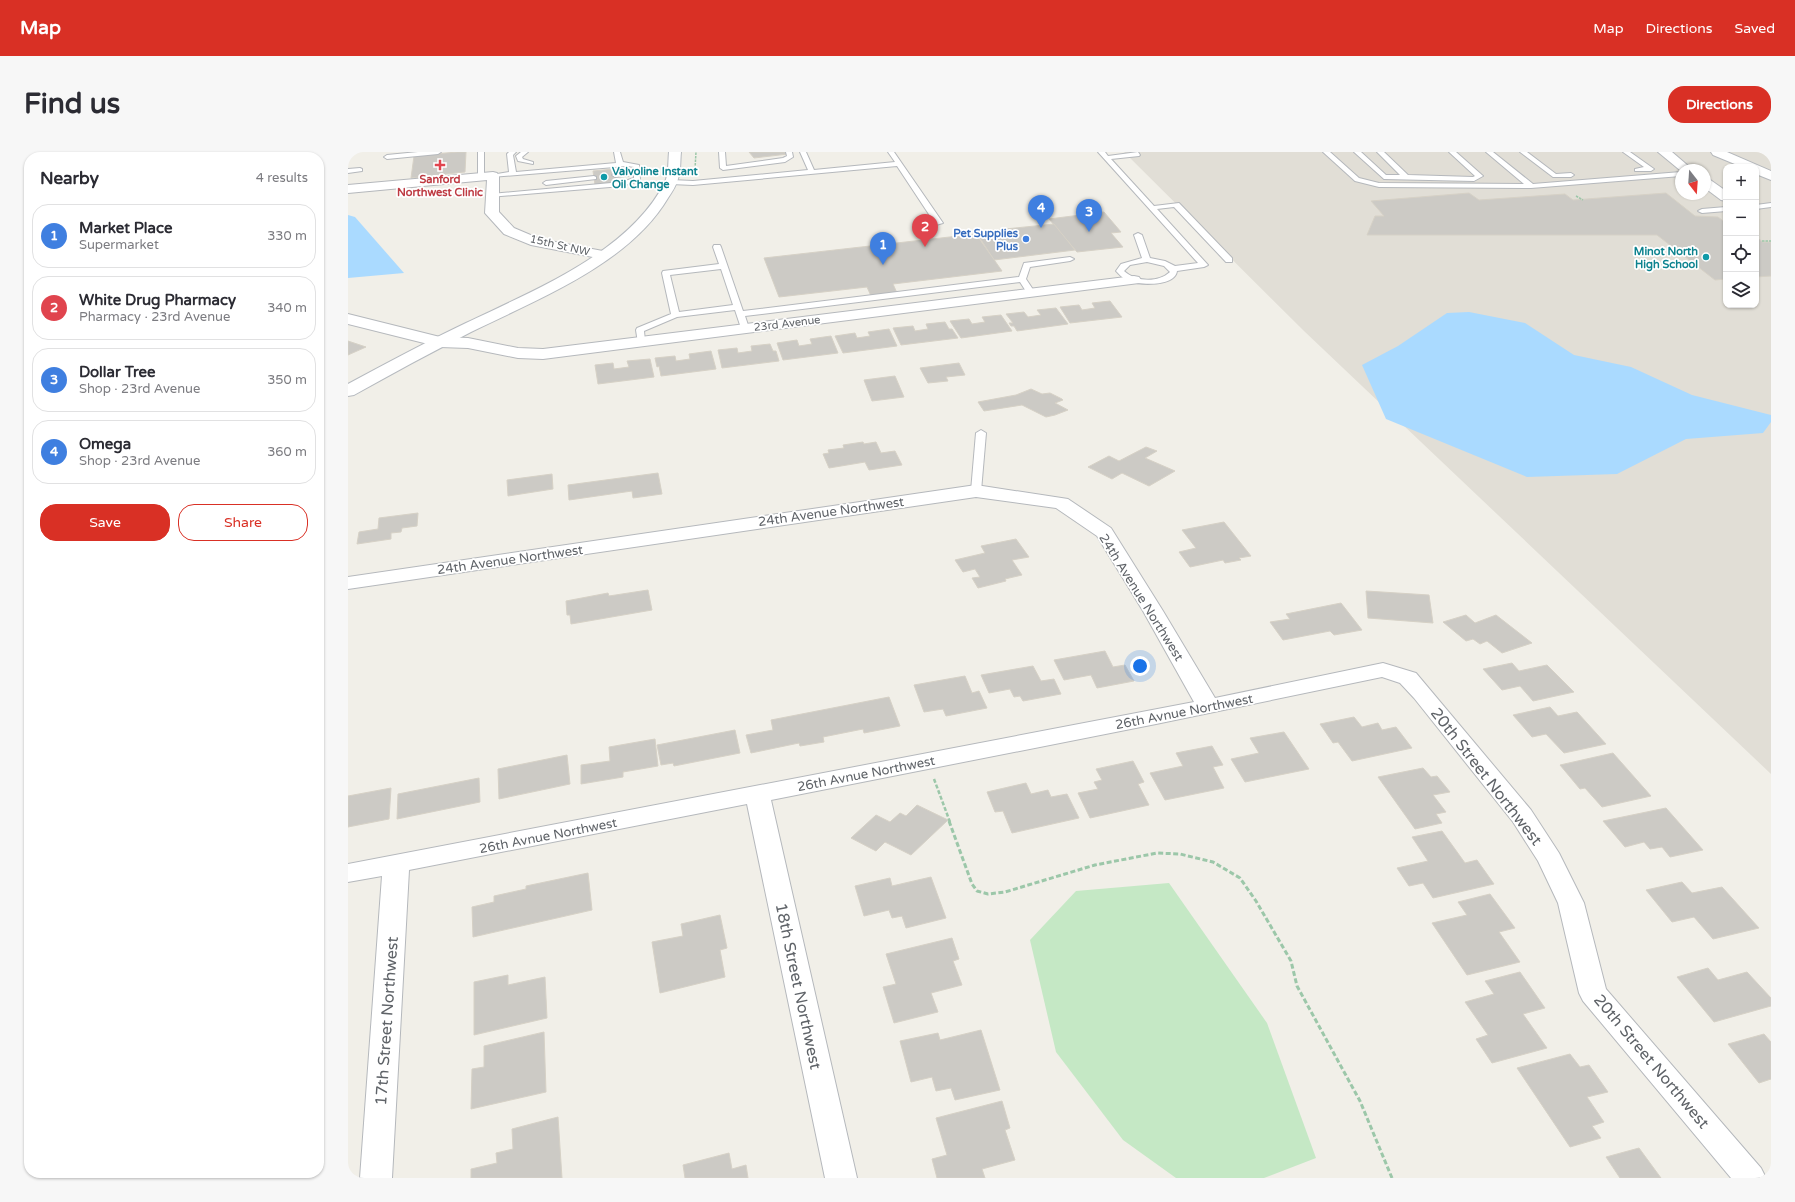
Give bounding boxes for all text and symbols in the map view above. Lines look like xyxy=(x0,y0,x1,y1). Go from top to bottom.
text: Map xyxy=(20,17,61,39)
text: Map xyxy=(1593,20,1624,37)
text: Directions xyxy=(1646,20,1713,37)
text: Saved xyxy=(1735,20,1775,37)
button: Directions xyxy=(1668,86,1771,123)
text: Find us xyxy=(24,87,120,121)
marker: Sanford Northwest Clinic xyxy=(434,159,446,171)
north arrow xyxy=(1675,164,1711,200)
map controls xyxy=(1723,164,1759,308)
button: + xyxy=(1723,164,1759,200)
place label: Valvoline Instant Oil Change xyxy=(612,165,699,192)
text: Nearby xyxy=(40,168,99,189)
text: 4 results xyxy=(256,170,308,186)
marker: Valvoline Instant Oil Change xyxy=(599,172,609,182)
place label: Sanford Northwest Clinic xyxy=(397,173,483,199)
pin: 4 xyxy=(1028,195,1054,228)
pin: 3 xyxy=(1076,199,1102,232)
button: − xyxy=(1723,200,1759,236)
pin: 2 xyxy=(912,214,938,247)
text: Market Place xyxy=(79,219,172,237)
place label: Pet Supplies Plus xyxy=(953,227,1019,253)
text: 1 xyxy=(50,228,58,244)
text: 330 m xyxy=(267,228,307,244)
street label: 15th St NW xyxy=(529,232,591,259)
pin: 1 xyxy=(870,232,896,265)
marker: Pet Supplies Plus xyxy=(1021,234,1031,244)
button: locate xyxy=(1723,236,1759,272)
text: Supermarket xyxy=(79,237,159,253)
place label: Minot North High School xyxy=(1634,245,1698,272)
marker: Minot North High School xyxy=(1701,252,1711,262)
button: layers xyxy=(1723,272,1759,308)
text: White Drug Pharmacy xyxy=(79,291,236,309)
text: 2 xyxy=(50,300,58,316)
text: 340 m xyxy=(267,300,307,316)
text: Pharmacy · 23rd Avenue xyxy=(79,309,230,325)
street label: 23rd Avenue xyxy=(753,313,821,334)
text: Dollar Tree xyxy=(79,363,155,381)
text: 3 xyxy=(50,372,58,388)
text: 350 m xyxy=(267,372,307,388)
text: Shop · 23rd Avenue xyxy=(79,381,200,397)
text: Omega xyxy=(79,435,131,453)
text: 4 xyxy=(50,444,58,460)
text: 360 m xyxy=(267,444,307,460)
text: Shop · 23rd Avenue xyxy=(79,453,200,469)
street label: 24th Avenue Northwest xyxy=(757,494,905,530)
button: Save xyxy=(40,504,170,541)
button: Share xyxy=(178,504,308,541)
street label: 24th Avenue Northwest xyxy=(1095,531,1187,664)
street label: 24th Avenue Northwest xyxy=(436,542,584,578)
your location xyxy=(1130,656,1150,676)
street label: 26th Avnue Northwest xyxy=(1114,691,1254,733)
street label: 20th Street Northwest xyxy=(1426,704,1546,850)
street label: 26th Avnue Northwest xyxy=(796,753,936,795)
street label: 26th Avnue Northwest xyxy=(478,815,618,857)
street label: 18th Street Northwest xyxy=(771,901,825,1071)
street label: 17th Street Northwest xyxy=(371,936,403,1106)
street label: 20th Street Northwest xyxy=(1589,990,1713,1133)

